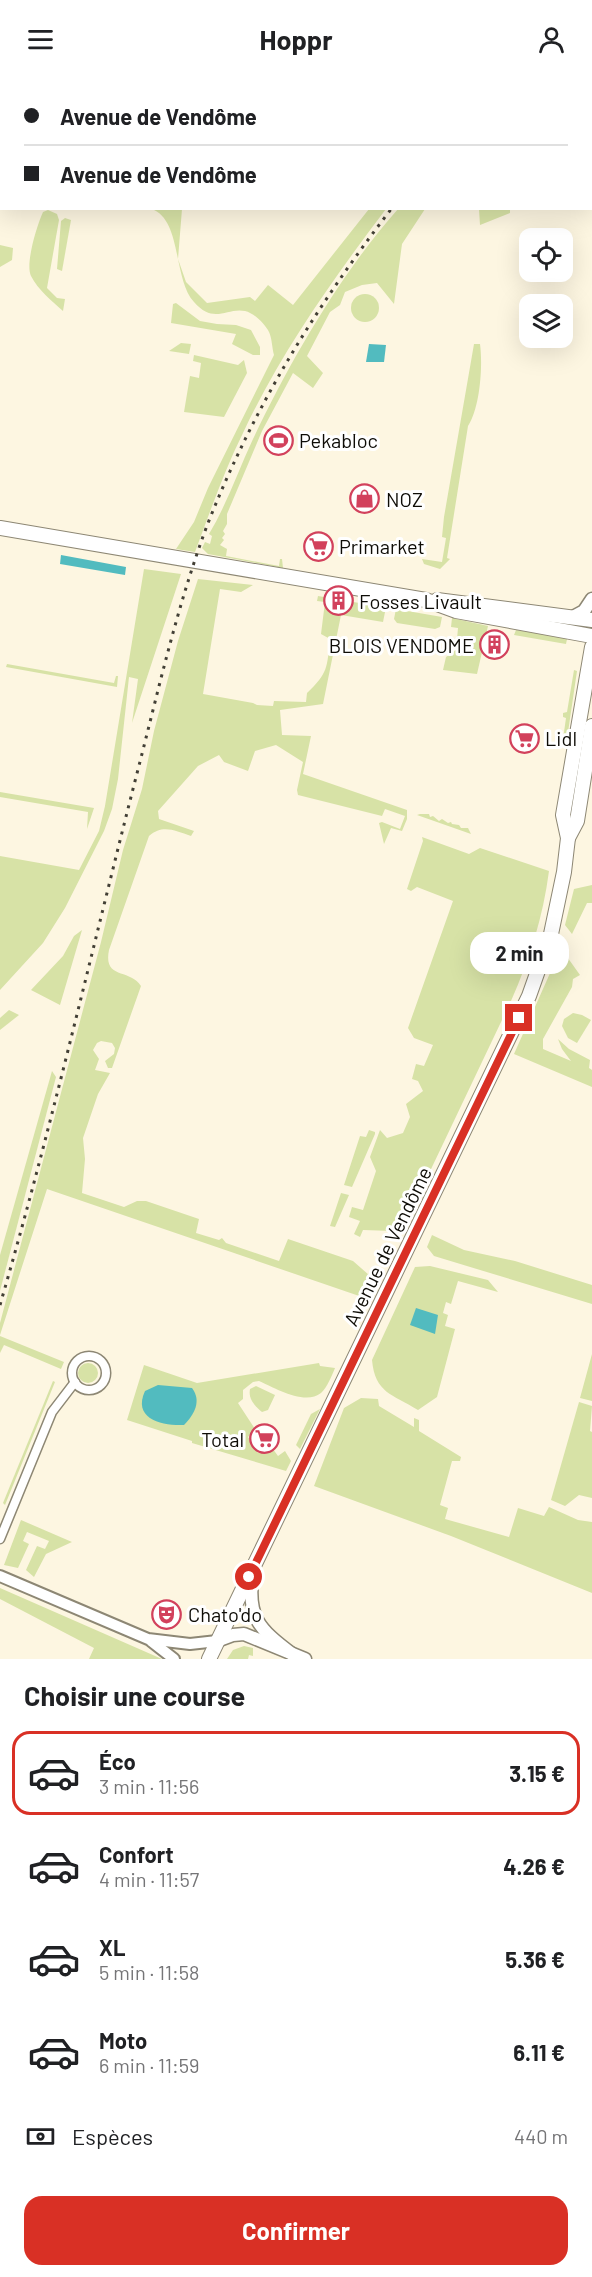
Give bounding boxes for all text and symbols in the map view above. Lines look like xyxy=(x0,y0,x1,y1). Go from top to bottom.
icon: menu xyxy=(24,23,57,56)
text: Hoppr xyxy=(259,23,333,55)
icon: person xyxy=(535,23,568,56)
text: Avenue de Vendôme xyxy=(60,103,257,129)
text: Avenue de Vendôme xyxy=(60,161,257,187)
map controls xyxy=(519,228,573,348)
button: locate xyxy=(519,228,573,282)
button: layers xyxy=(519,294,573,348)
sports icon: Pekabloc xyxy=(262,424,294,456)
place label: Pekabloc xyxy=(299,428,378,452)
shop icon: NOZ xyxy=(349,483,381,515)
place label: NOZ xyxy=(386,487,423,511)
supermarket icon: Primarket xyxy=(302,530,334,562)
place label: Primarket xyxy=(339,534,425,558)
building icon: Fosses Livault xyxy=(322,585,354,617)
place label: Fosses Livault xyxy=(359,589,482,613)
building icon: BLOIS VENDOME xyxy=(479,629,511,661)
place label: BLOIS VENDOME xyxy=(329,633,474,657)
supermarket icon: Lidl xyxy=(508,722,540,754)
place label: Lidl xyxy=(545,726,577,750)
callout: 2 min xyxy=(470,931,568,973)
text: 2 min xyxy=(496,941,543,965)
route end xyxy=(505,1004,532,1031)
street label: Avenue de Vendôme xyxy=(338,1163,436,1329)
supermarket icon: Total xyxy=(249,1423,281,1455)
place label: Total xyxy=(201,1427,244,1451)
route start xyxy=(235,1563,262,1590)
theatre icon: Chato'do xyxy=(151,1598,183,1630)
place label: Chato'do xyxy=(188,1602,262,1626)
text: Choisir une course xyxy=(24,1679,245,1711)
icon: car xyxy=(27,1746,81,1800)
text: Éco xyxy=(99,1748,136,1774)
text: 3.15 € xyxy=(509,1760,565,1786)
text: 3 min · 11:56 xyxy=(99,1774,199,1798)
icon: car xyxy=(27,1839,81,1893)
text: Confort xyxy=(99,1841,174,1867)
text: 4.26 € xyxy=(503,1853,565,1879)
text: 4 min · 11:57 xyxy=(99,1867,199,1891)
icon: car xyxy=(27,1932,81,1986)
text: XL xyxy=(99,1934,125,1960)
text: 5.36 € xyxy=(505,1946,565,1972)
text: 5 min · 11:58 xyxy=(99,1960,199,1984)
icon: car xyxy=(27,2025,81,2079)
text: Moto xyxy=(99,2027,147,2053)
text: 6.11 € xyxy=(513,2039,565,2065)
text: 6 min · 11:59 xyxy=(99,2053,199,2077)
icon: cash xyxy=(24,2120,57,2153)
text: Espèces xyxy=(72,2123,153,2149)
text: 440 m xyxy=(514,2124,568,2148)
button: Confirmer xyxy=(24,2196,568,2265)

